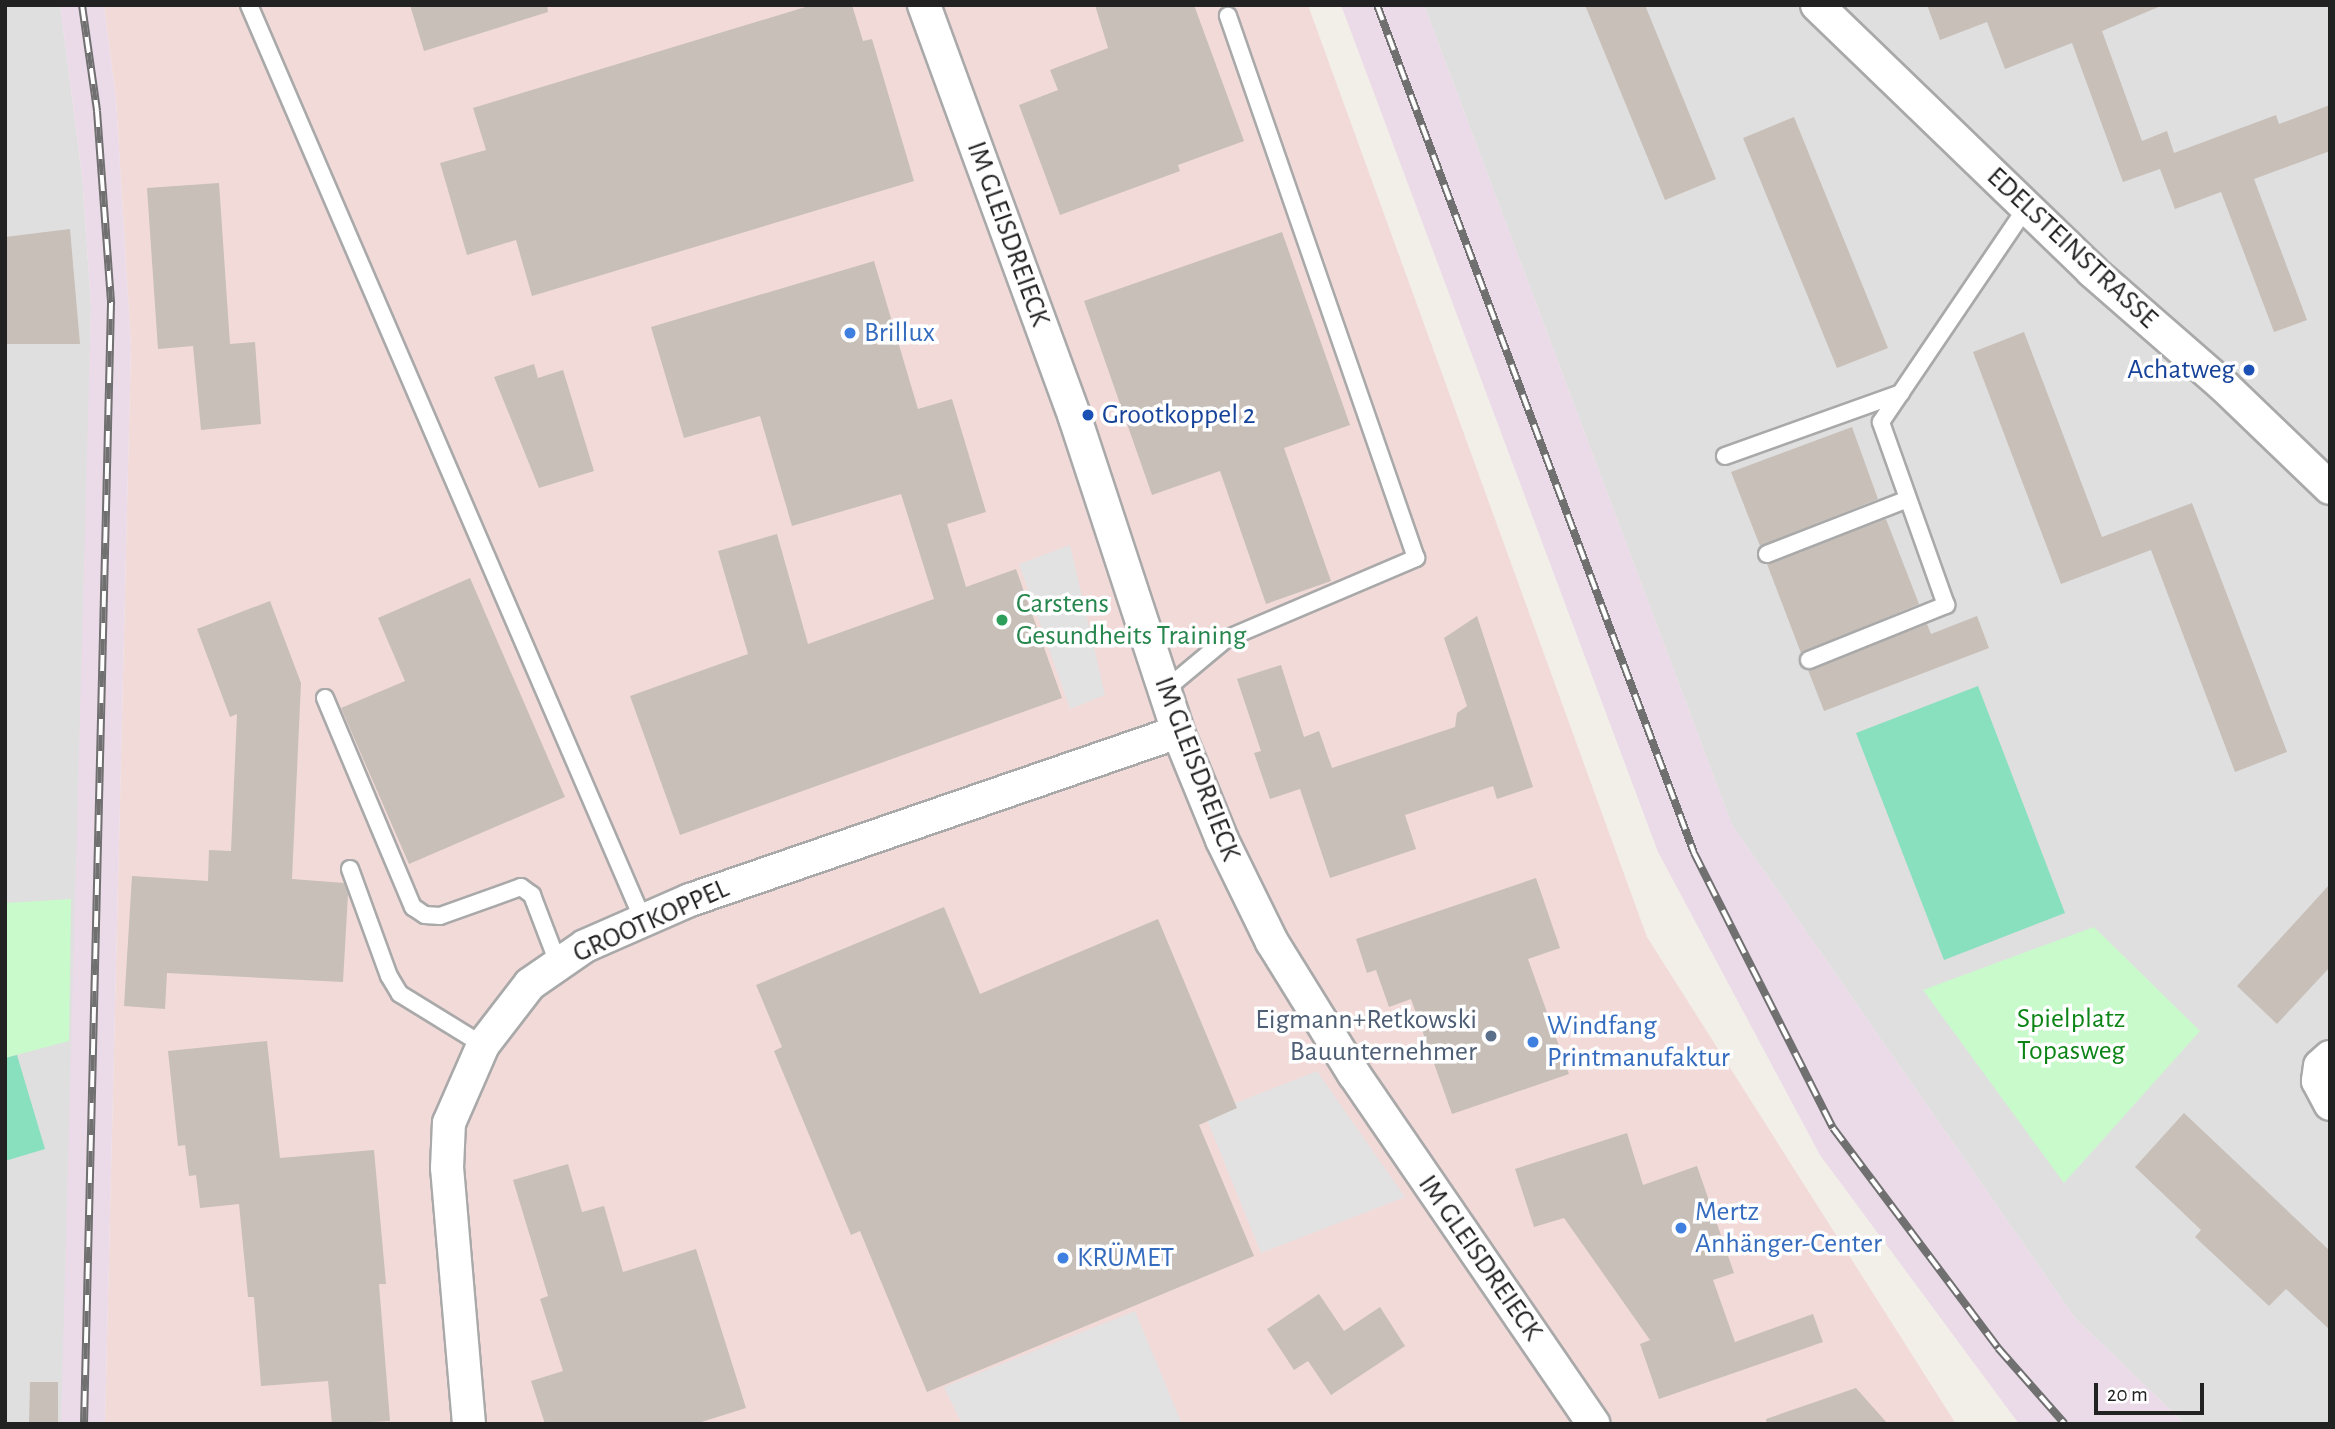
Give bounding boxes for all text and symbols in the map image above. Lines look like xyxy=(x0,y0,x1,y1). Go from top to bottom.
street label: IM GLEISDREIECK xyxy=(959,137,1057,331)
street label: EDELSTEINSTRASSE xyxy=(1980,160,2164,336)
place label: Brillux xyxy=(864,316,935,350)
marker: Brillux xyxy=(842,325,858,341)
place label: Achatweg xyxy=(2127,353,2235,387)
marker: Achatweg xyxy=(2241,362,2257,378)
place label: Grootkoppel 2 xyxy=(1102,398,1255,432)
marker: Grootkoppel 2 xyxy=(1080,407,1096,423)
place label: Carstens Gesundheits Training xyxy=(1016,587,1246,653)
marker: Carstens Gesundheits Training xyxy=(994,612,1010,628)
street label: IM GLEISDREIECK xyxy=(1146,672,1248,866)
street label: GROOTKOPPEL xyxy=(568,872,734,970)
park label: Spielplatz Topasweg xyxy=(2017,1002,2125,1068)
place label: Eigmann+Retkowski Bauunternehmer xyxy=(1255,1003,1477,1069)
place label: Windfang Printmanufaktur xyxy=(1547,1009,1730,1075)
marker: Eigmann+Retkowski Bauunternehmer xyxy=(1483,1028,1499,1044)
marker: Windfang Printmanufaktur xyxy=(1525,1034,1541,1050)
street label: IM GLEISDREIECK xyxy=(1410,1169,1550,1347)
place label: Mertz Anhänger-Center xyxy=(1695,1195,1882,1261)
marker: Mertz Anhänger-Center xyxy=(1673,1220,1689,1236)
place label: KRÜMET xyxy=(1077,1241,1174,1275)
marker: KRÜMET xyxy=(1055,1250,1071,1266)
scale bar xyxy=(2097,1370,2207,1414)
text: 20 m xyxy=(2107,1384,2148,1405)

